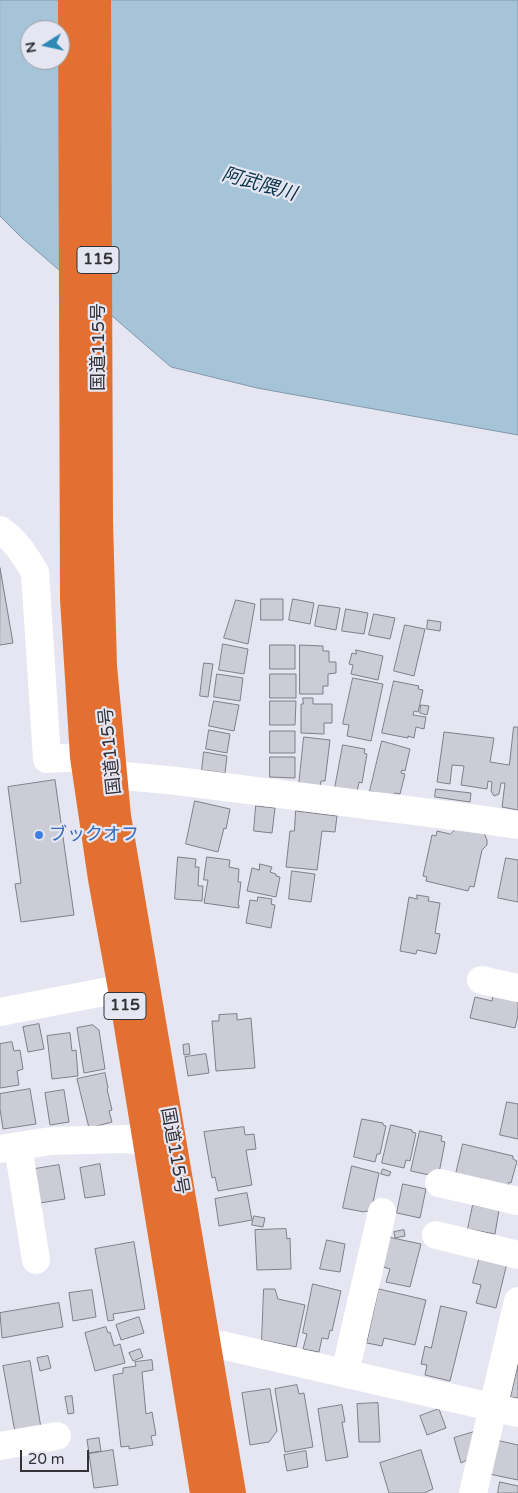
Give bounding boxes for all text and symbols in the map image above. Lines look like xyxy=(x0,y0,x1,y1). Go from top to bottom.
north arrow xyxy=(20,20,70,70)
text: N xyxy=(21,41,40,55)
water label: 阿武隈川 xyxy=(219,164,299,206)
road number: 115 xyxy=(77,246,119,274)
street label: 国道115号 xyxy=(88,303,110,391)
street label: 国道115号 xyxy=(96,706,126,796)
place label: ブックオフ xyxy=(49,824,139,846)
marker: ブックオフ xyxy=(33,829,45,841)
road number: 115 xyxy=(104,992,146,1019)
street label: 国道115号 xyxy=(156,1106,192,1196)
scale bar xyxy=(22,1440,91,1472)
text: 20 m xyxy=(28,1450,65,1468)

